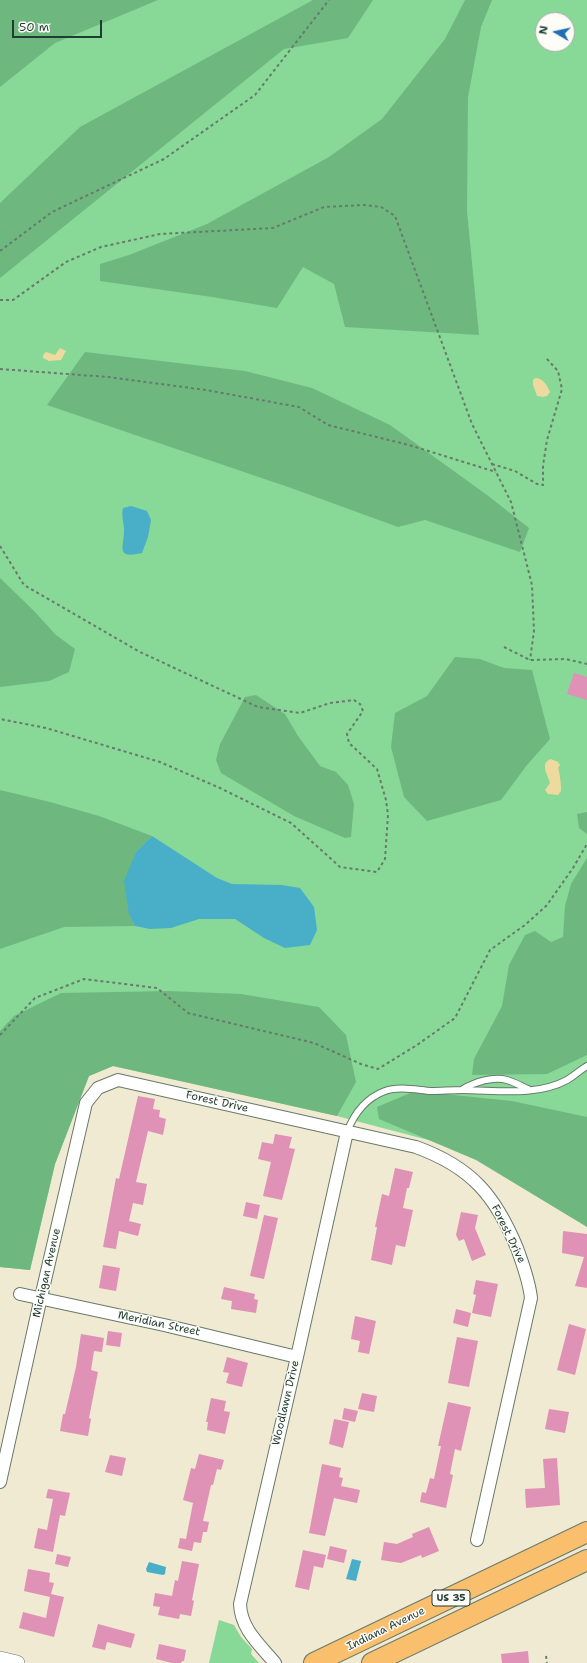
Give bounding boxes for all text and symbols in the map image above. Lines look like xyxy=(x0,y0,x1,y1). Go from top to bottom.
scale bar xyxy=(14,12,104,38)
north arrow xyxy=(535,12,575,52)
text: 50 m xyxy=(19,19,49,35)
text: N xyxy=(536,25,552,36)
street label: Forest Drive xyxy=(184,1088,250,1116)
street label: Forest Drive xyxy=(488,1202,528,1266)
street label: Michigan Avenue xyxy=(30,1227,64,1319)
street label: Meridian Street xyxy=(117,1309,201,1339)
street label: Woodlawn Drive xyxy=(270,1359,302,1447)
road number: US 35 xyxy=(432,1590,470,1606)
street label: Indiana Avenue xyxy=(345,1604,427,1654)

